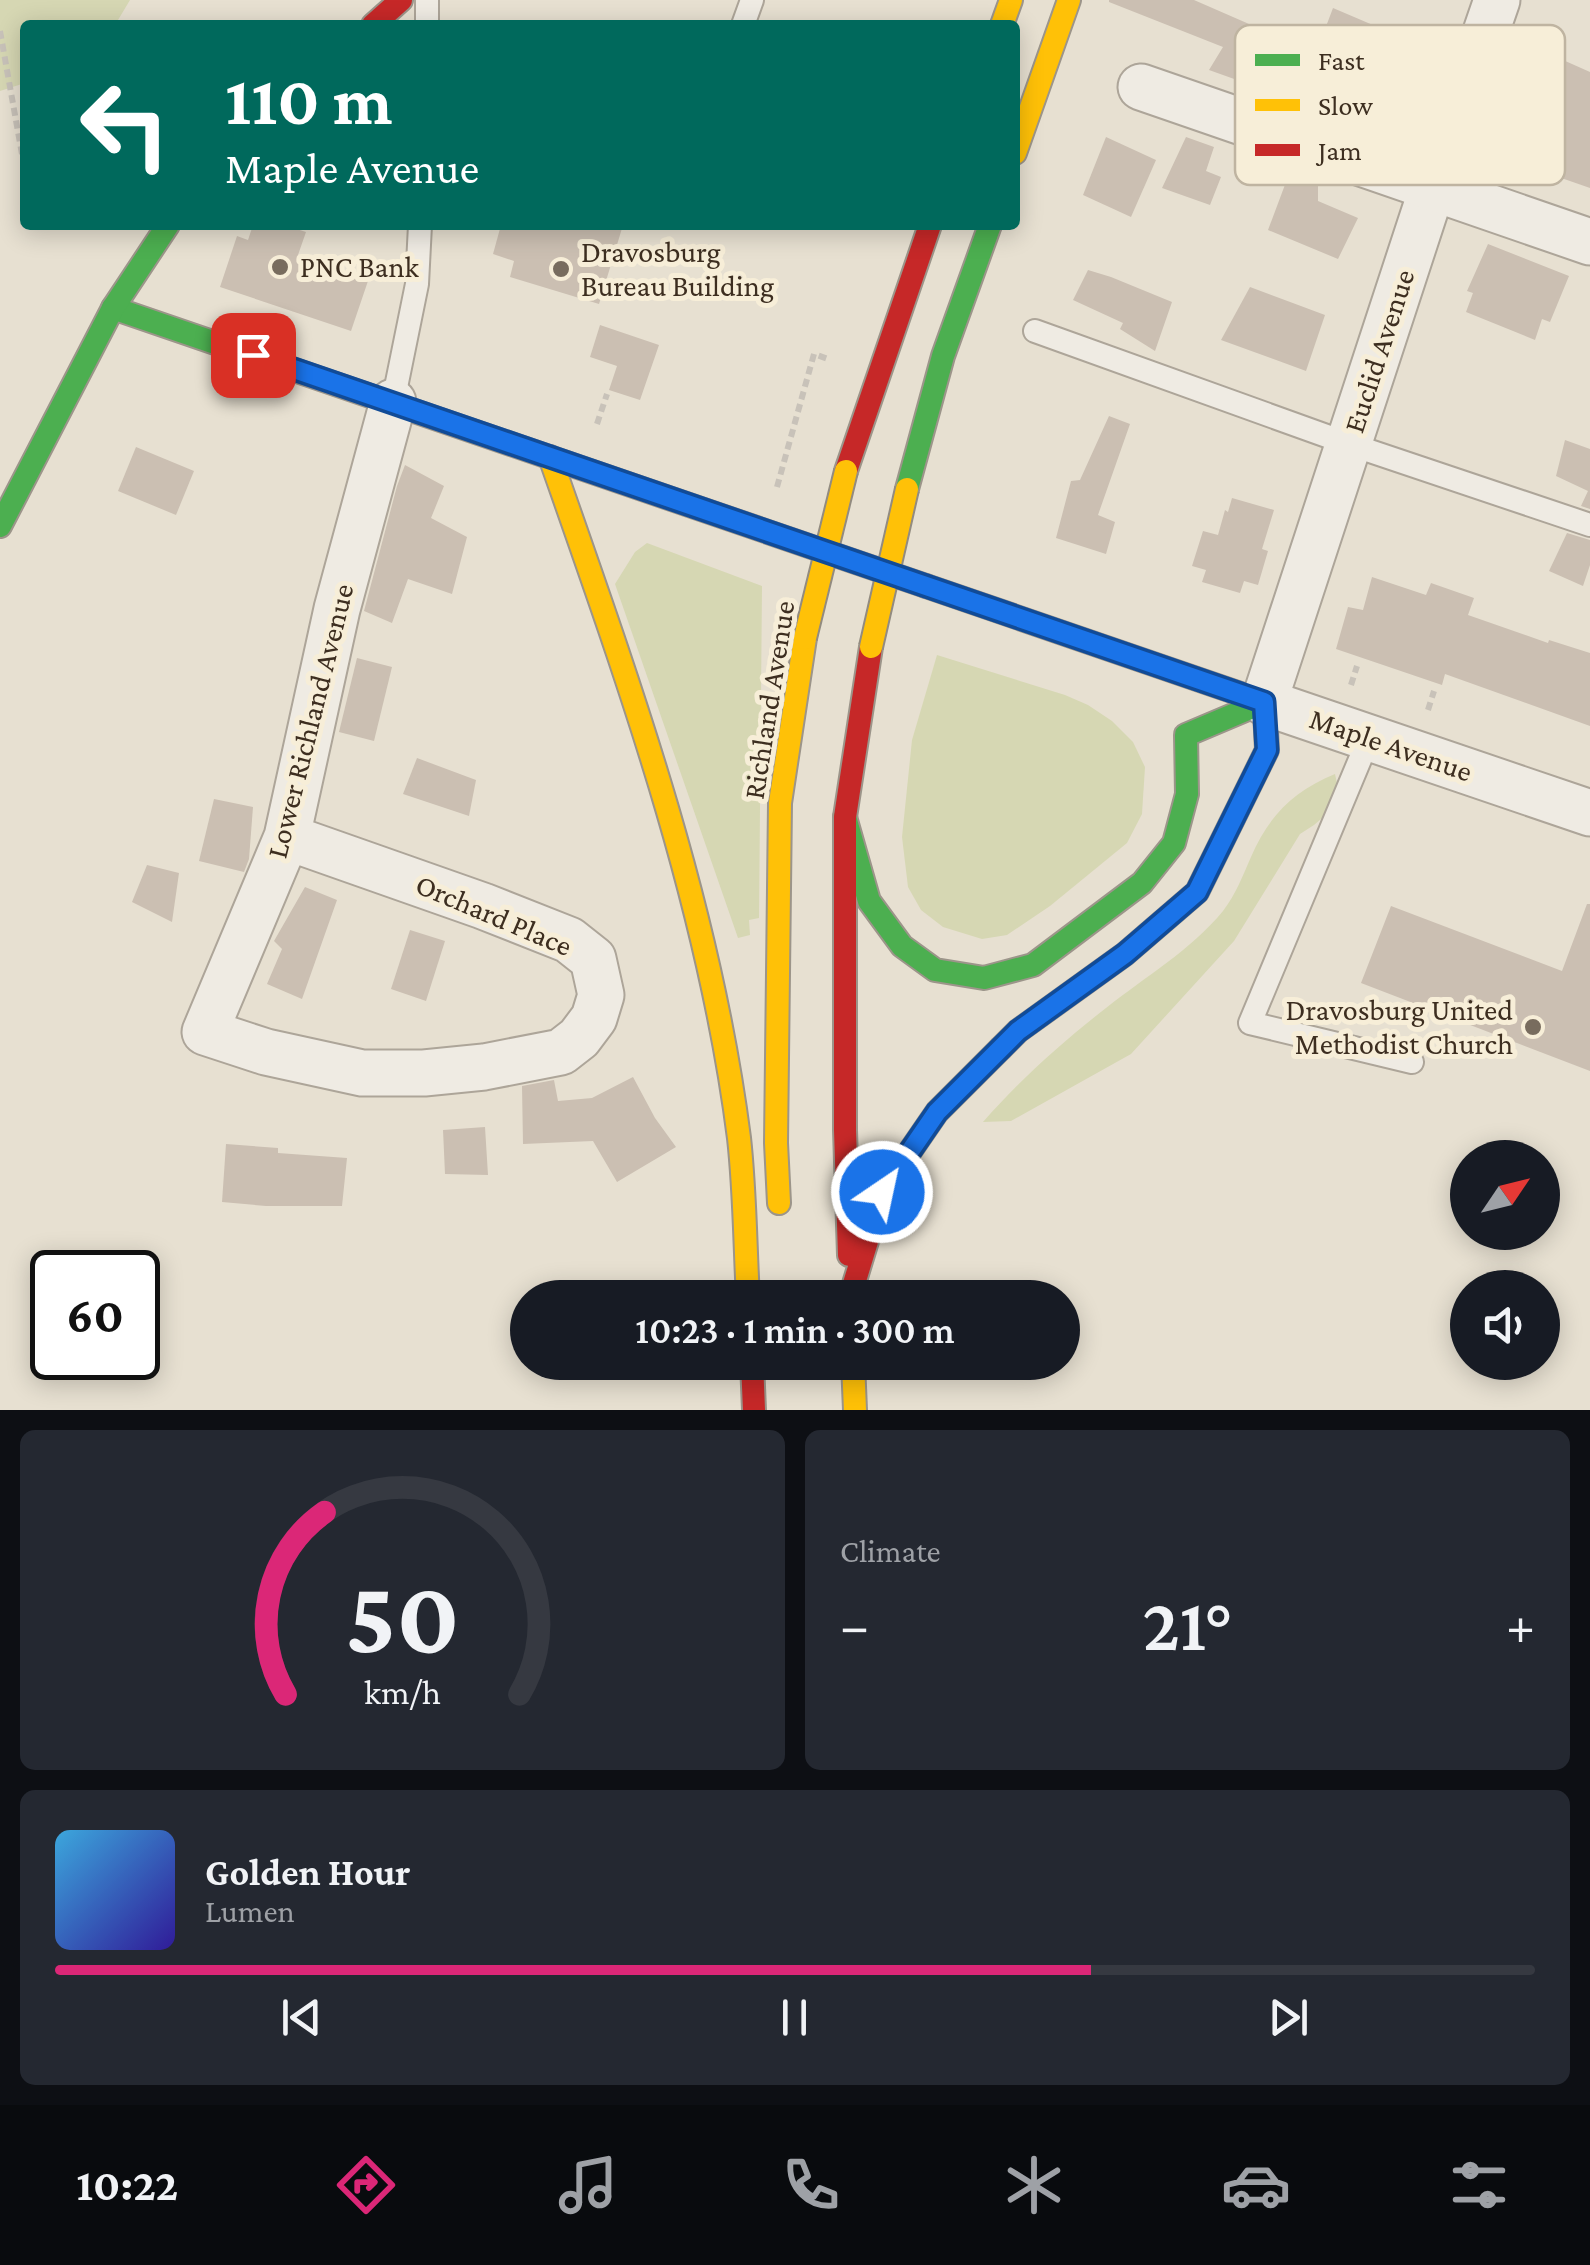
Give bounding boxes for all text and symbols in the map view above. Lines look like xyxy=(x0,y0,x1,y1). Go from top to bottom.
legend xyxy=(1235,25,1565,185)
text: Fast xyxy=(1318,45,1365,76)
icon: left xyxy=(60,60,190,190)
text: 110 m xyxy=(225,61,393,139)
text: Slow xyxy=(1318,90,1373,121)
text: Jam xyxy=(1315,135,1362,166)
text: Maple Avenue xyxy=(225,143,479,193)
place label: Dravosburg Bureau Building xyxy=(581,235,774,303)
place label: PNC Bank xyxy=(300,250,420,283)
marker: PNC Bank xyxy=(269,256,291,278)
marker: Dravosburg Bureau Building xyxy=(550,258,572,280)
street label: Euclid Avenue xyxy=(1337,265,1420,437)
pin xyxy=(211,313,296,398)
icon: arrive xyxy=(226,328,281,383)
street label: Lower Richland Avenue xyxy=(259,580,360,861)
street label: Richland Avenue xyxy=(737,598,800,802)
street label: Maple Avenue xyxy=(1305,701,1477,789)
street label: Orchard Place xyxy=(411,867,577,962)
place label: Dravosburg United Methodist Church xyxy=(1285,993,1513,1060)
marker: Dravosburg United Methodist Church xyxy=(1522,1016,1544,1038)
position arrow xyxy=(830,1140,934,1244)
north arrow xyxy=(1450,1140,1560,1250)
map controls xyxy=(1450,1140,1560,1380)
speed limit sign: 60 xyxy=(30,1250,160,1380)
button: sound xyxy=(1450,1270,1560,1380)
text: 10:23 · 1 min · 300 m xyxy=(635,1309,955,1351)
text: Climate xyxy=(840,1533,941,1569)
text: 50 xyxy=(345,1559,460,1674)
text: 21° xyxy=(1142,1583,1233,1666)
text: − xyxy=(840,1595,869,1656)
text: + xyxy=(1506,1595,1535,1656)
text: km/h xyxy=(364,1672,441,1712)
text: Golden Hour xyxy=(205,1851,411,1893)
text: Lumen xyxy=(205,1893,295,1929)
icon: previous xyxy=(274,1990,329,2045)
icon: pause xyxy=(767,1990,822,2045)
icon: next xyxy=(1261,1990,1316,2045)
icon: directions xyxy=(331,2150,401,2220)
icon: music xyxy=(553,2150,623,2220)
icon: phone xyxy=(776,2150,846,2220)
icon: climate xyxy=(999,2150,1069,2220)
icon: car xyxy=(1221,2150,1291,2220)
icon: filters xyxy=(1444,2150,1514,2220)
text: 10:22 xyxy=(76,2160,178,2210)

